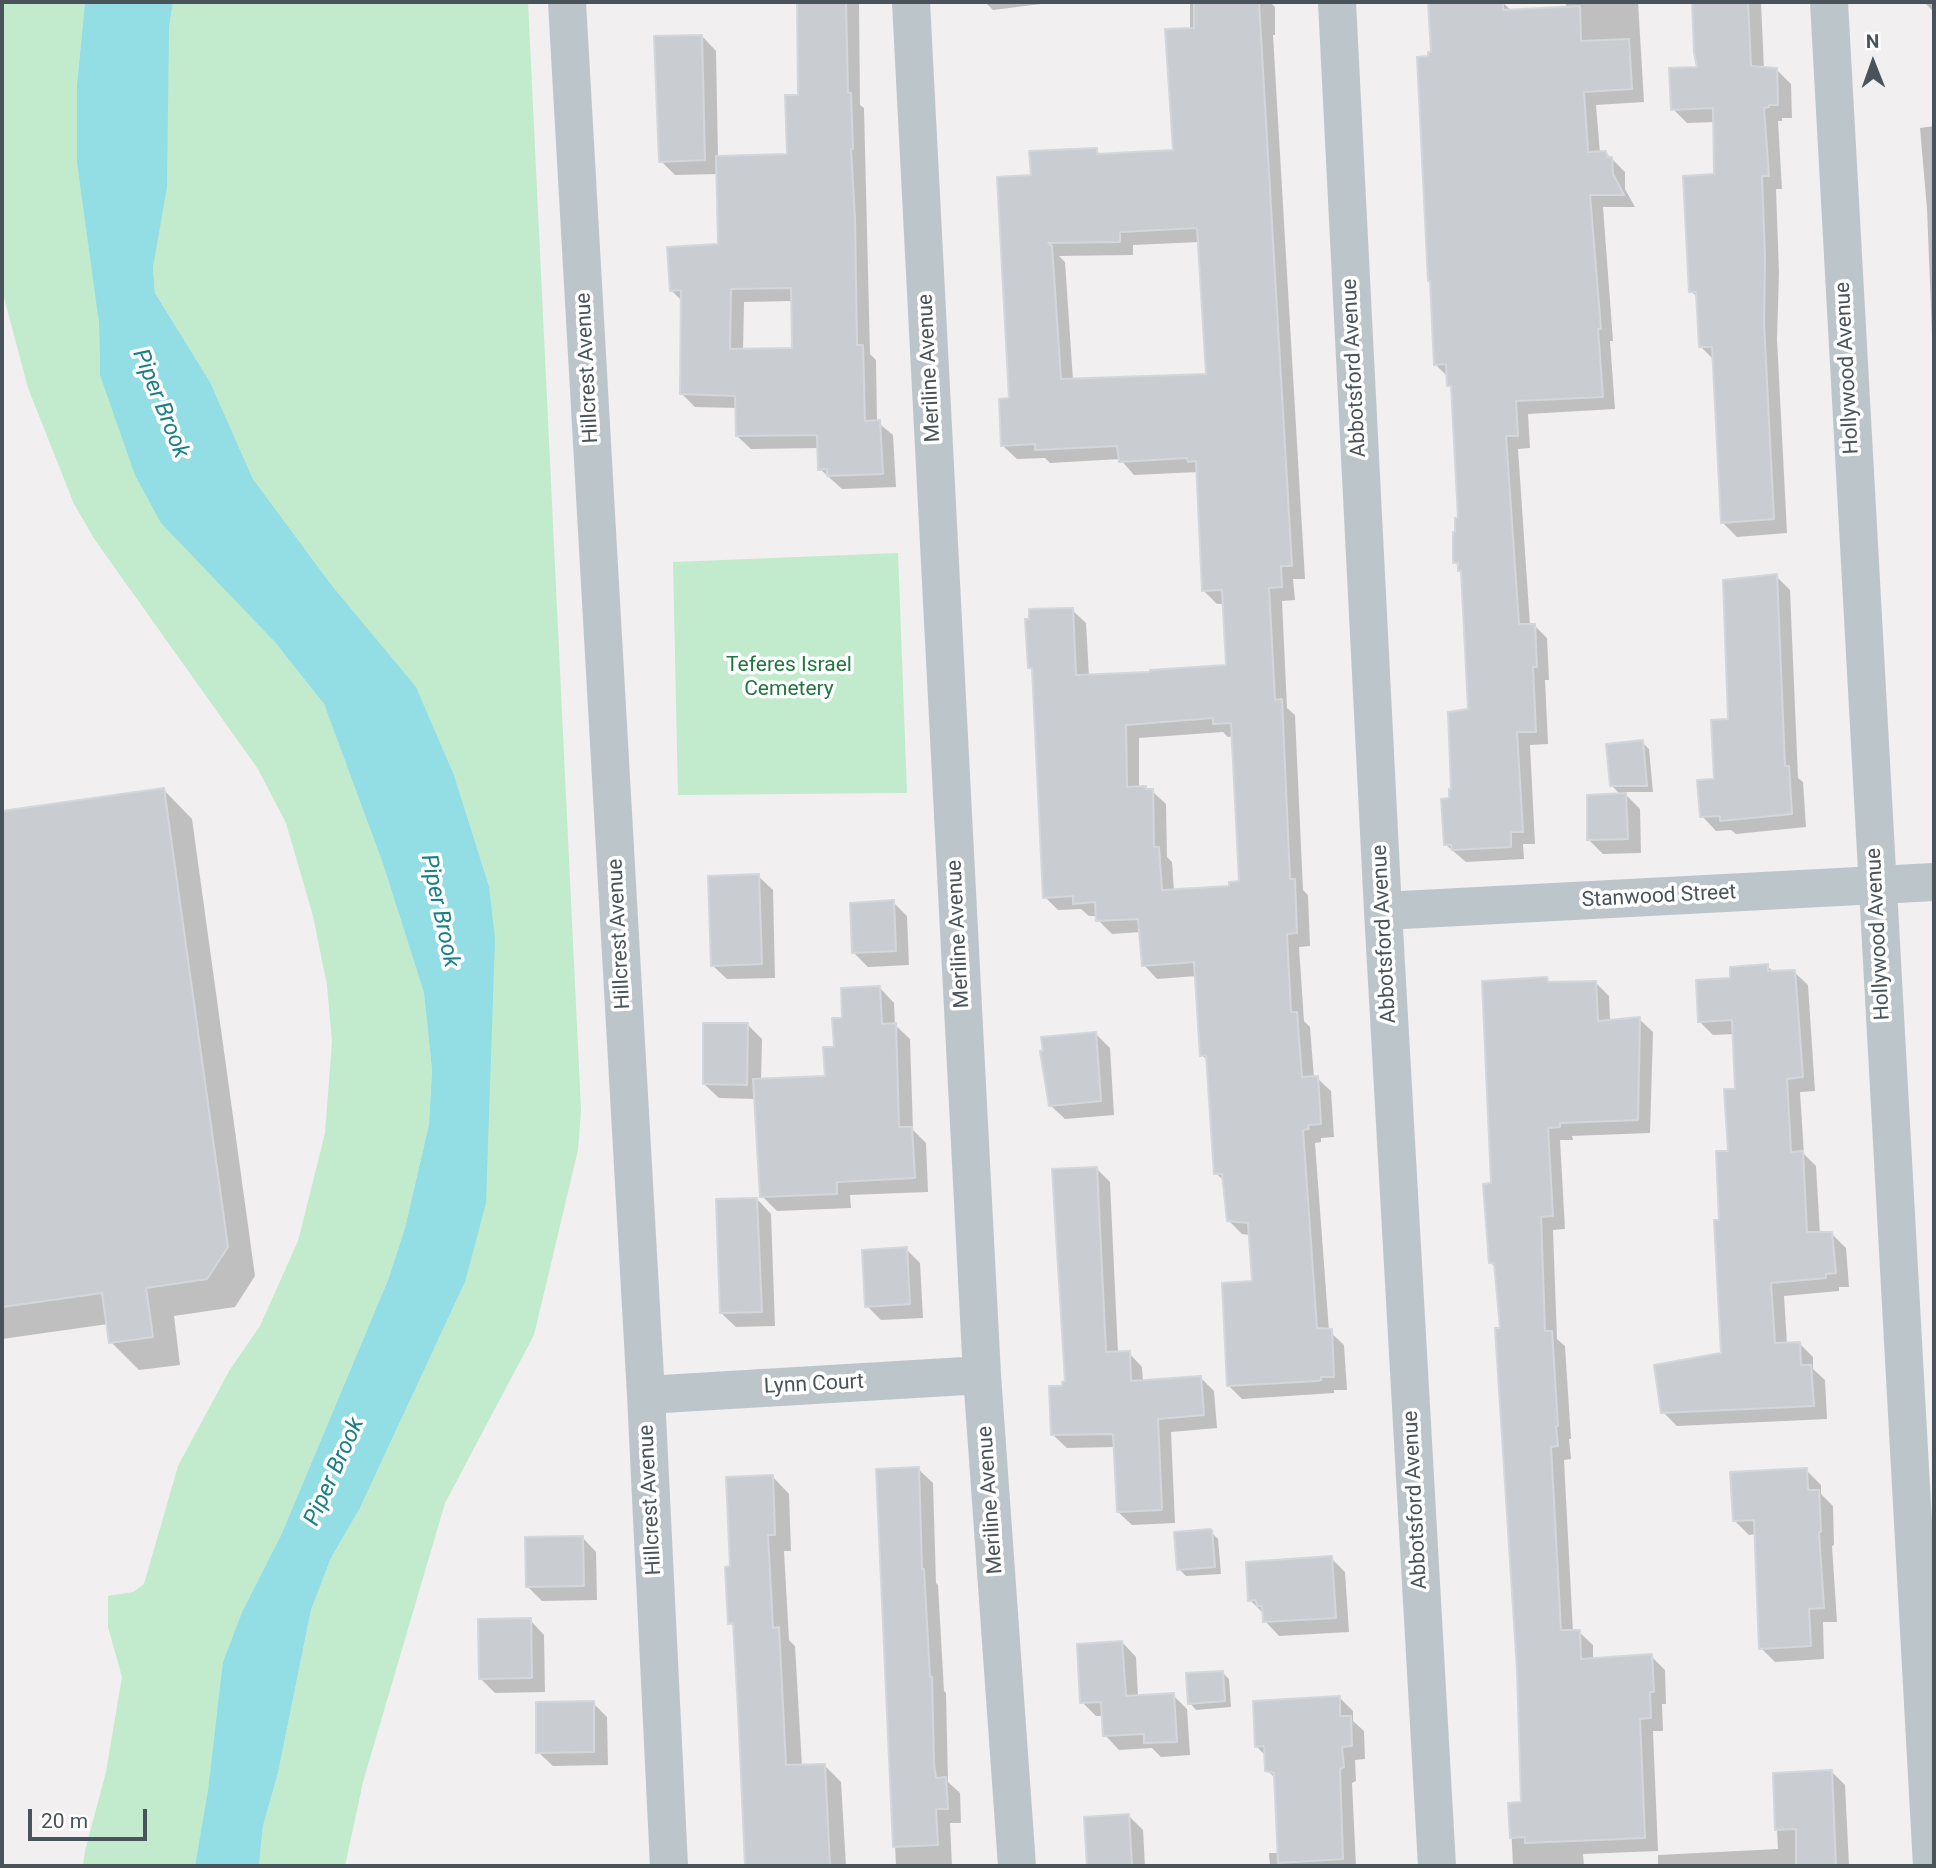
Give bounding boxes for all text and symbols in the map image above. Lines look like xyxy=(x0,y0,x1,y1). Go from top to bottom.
north arrow xyxy=(1838,28,1908,98)
text: N xyxy=(1866,30,1880,53)
street label: Abbotsford Avenue xyxy=(1338,278,1372,458)
street label: Hollywood Avenue xyxy=(1831,281,1865,455)
street label: Hillcrest Avenue xyxy=(571,292,605,444)
street label: Meriline Avenue xyxy=(914,293,946,443)
water label: Piper Brook xyxy=(126,345,194,463)
park label: Teferes Israel Cemetery xyxy=(726,653,852,703)
street label: Abbotsford Avenue xyxy=(1368,844,1402,1024)
street label: Hollywood Avenue xyxy=(1862,847,1896,1021)
water label: Piper Brook xyxy=(414,852,464,970)
street label: Hillcrest Avenue xyxy=(603,858,637,1010)
street label: Meriline Avenue xyxy=(943,859,975,1009)
street label: Stanwood Street xyxy=(1581,880,1737,914)
street label: Lynn Court xyxy=(763,1370,865,1400)
street label: Abbotsford Avenue xyxy=(1399,1410,1433,1590)
water label: Piper Brook xyxy=(299,1414,371,1530)
street label: Hillcrest Avenue xyxy=(634,1424,668,1576)
street label: Meriline Avenue xyxy=(973,1425,1009,1575)
scale bar xyxy=(32,1794,150,1838)
text: 20 m xyxy=(41,1809,88,1833)

